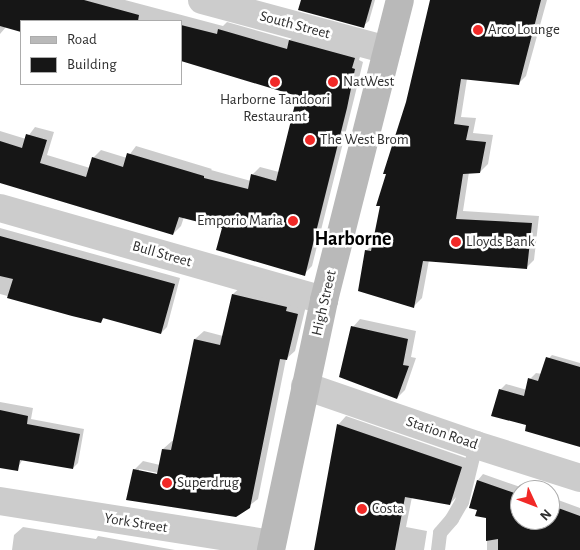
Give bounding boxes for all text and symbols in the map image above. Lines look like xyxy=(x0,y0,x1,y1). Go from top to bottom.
street label: South Street xyxy=(258,7,332,43)
legend xyxy=(20,20,182,85)
place label: Arco Lounge xyxy=(488,21,560,39)
marker: Arco Lounge xyxy=(472,24,484,36)
text: Road xyxy=(67,32,97,47)
text: Building xyxy=(67,57,117,72)
place label: NatWest xyxy=(343,73,394,91)
marker: Harborne Tandoori Restaurant xyxy=(269,76,281,88)
marker: NatWest xyxy=(327,76,339,88)
place label: Harborne Tandoori Restaurant xyxy=(220,90,330,125)
place label: The West Brom xyxy=(320,131,409,149)
marker: The West Brom xyxy=(304,134,316,146)
place label: Emporio Maria xyxy=(197,212,283,230)
marker: Emporio Maria xyxy=(287,215,299,227)
district label: Harborne xyxy=(314,227,392,251)
place label: Lloyds Bank xyxy=(466,233,535,251)
marker: Lloyds Bank xyxy=(450,236,462,248)
street label: Bull Street xyxy=(130,237,194,271)
street label: High Street xyxy=(308,268,340,338)
street label: Station Road xyxy=(404,412,480,454)
place label: Superdrug xyxy=(177,474,239,492)
marker: Superdrug xyxy=(161,477,173,489)
north arrow xyxy=(510,480,560,530)
place label: Costa xyxy=(372,500,404,518)
marker: Costa xyxy=(356,503,368,515)
text: N xyxy=(537,506,554,523)
street label: York Street xyxy=(103,509,169,537)

